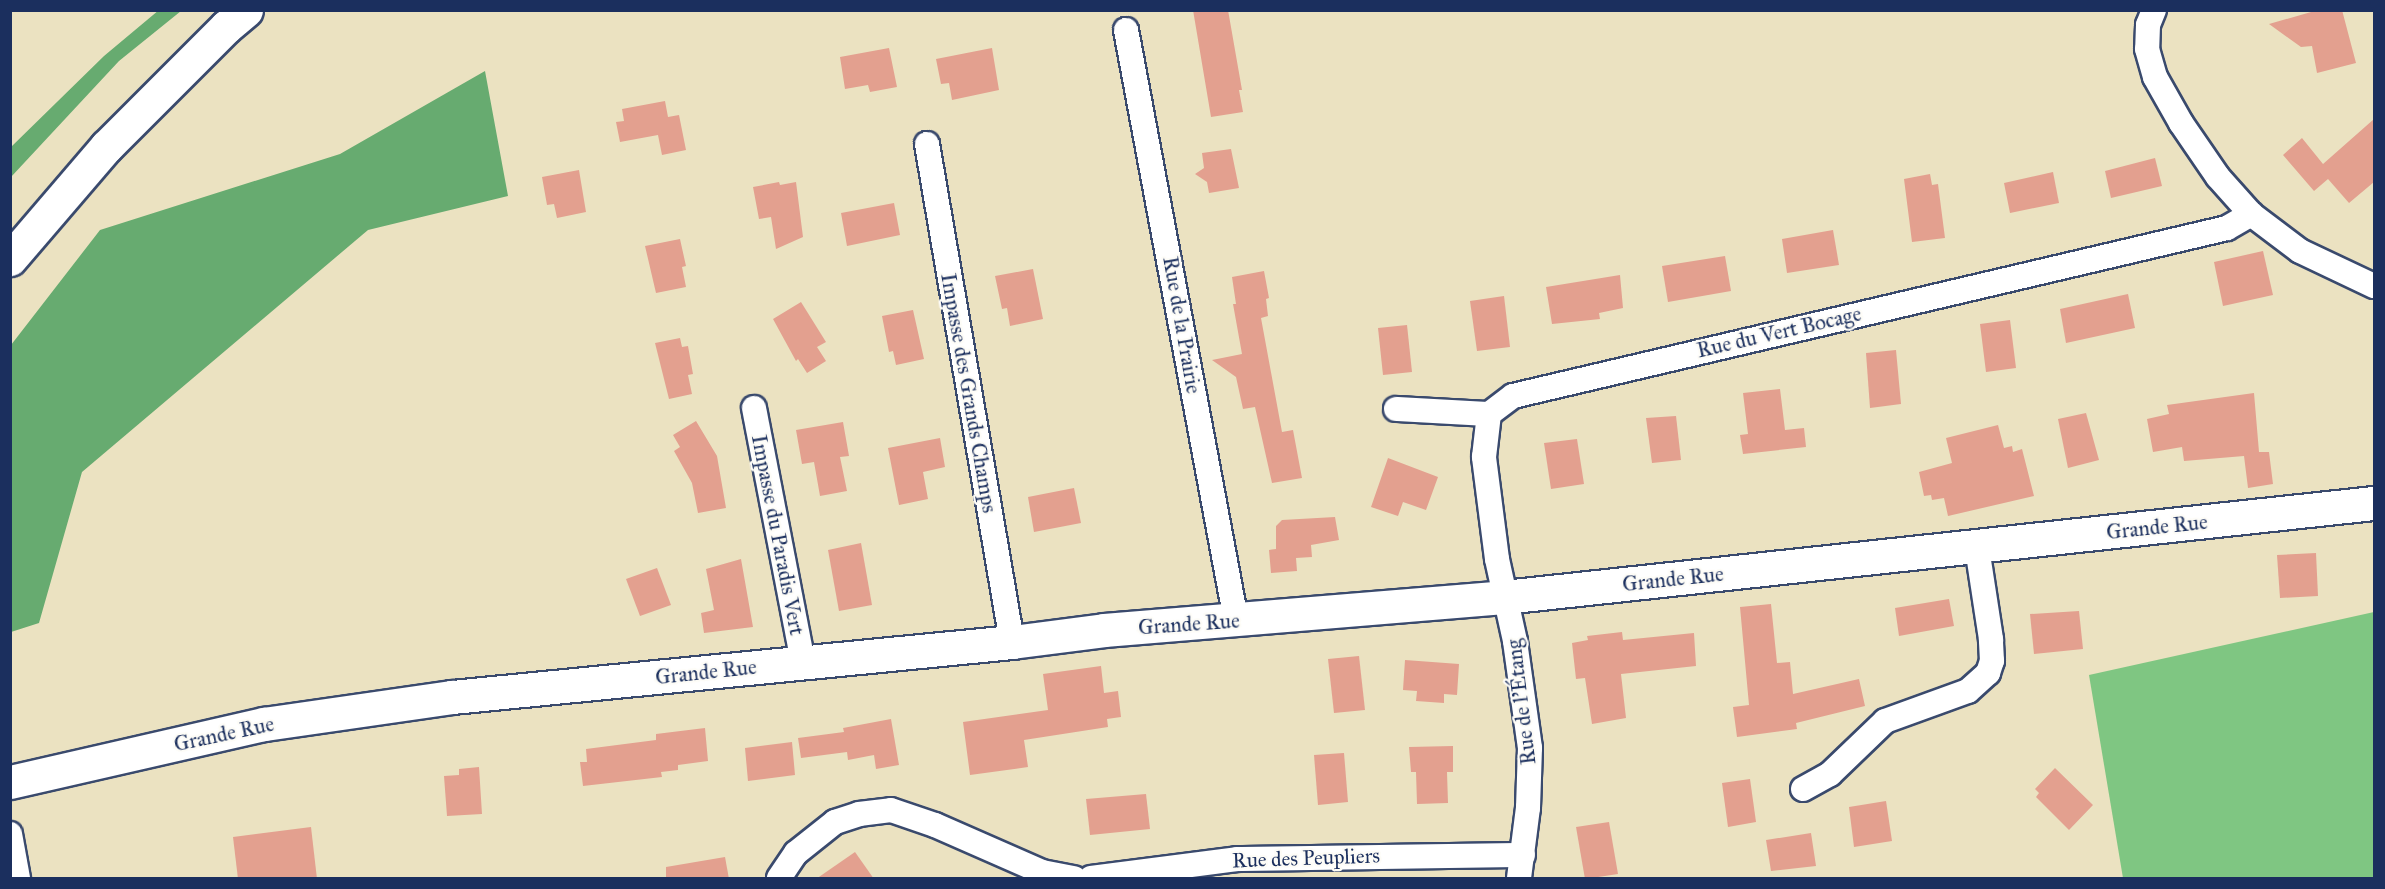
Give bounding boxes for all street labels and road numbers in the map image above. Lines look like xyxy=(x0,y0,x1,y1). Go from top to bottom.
street label: Rue de la Prairie xyxy=(1158,255,1206,395)
street label: Impasse des Grands Champs xyxy=(935,271,1003,515)
street label: Rue du Vert Bocage xyxy=(1694,301,1864,363)
street label: Impasse du Paradis Vert xyxy=(746,433,810,637)
street label: Grande Rue xyxy=(2105,509,2209,545)
street label: Grande Rue xyxy=(1621,561,1725,597)
street label: Grande Rue xyxy=(1137,608,1241,640)
street label: Rue de l'Étang xyxy=(1501,638,1541,766)
street label: Grande Rue xyxy=(654,654,758,690)
street label: Grande Rue xyxy=(172,711,276,757)
street label: Rue des Peupliers xyxy=(1232,843,1380,873)

